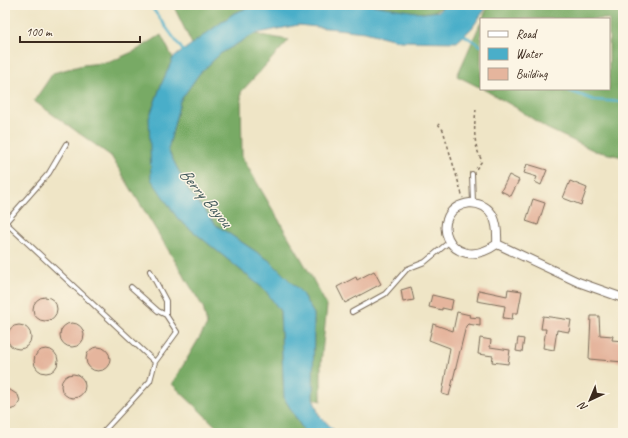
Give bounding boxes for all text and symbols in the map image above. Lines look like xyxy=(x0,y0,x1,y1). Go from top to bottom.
scale bar xyxy=(20,18,140,44)
legend xyxy=(480,18,610,90)
text: 100 m xyxy=(26,24,53,40)
text: Road xyxy=(516,26,538,42)
text: Water xyxy=(516,46,544,62)
text: Building xyxy=(516,66,548,82)
water label: Berry Bayou xyxy=(175,164,238,233)
north arrow xyxy=(570,380,610,420)
text: N xyxy=(574,398,590,415)

